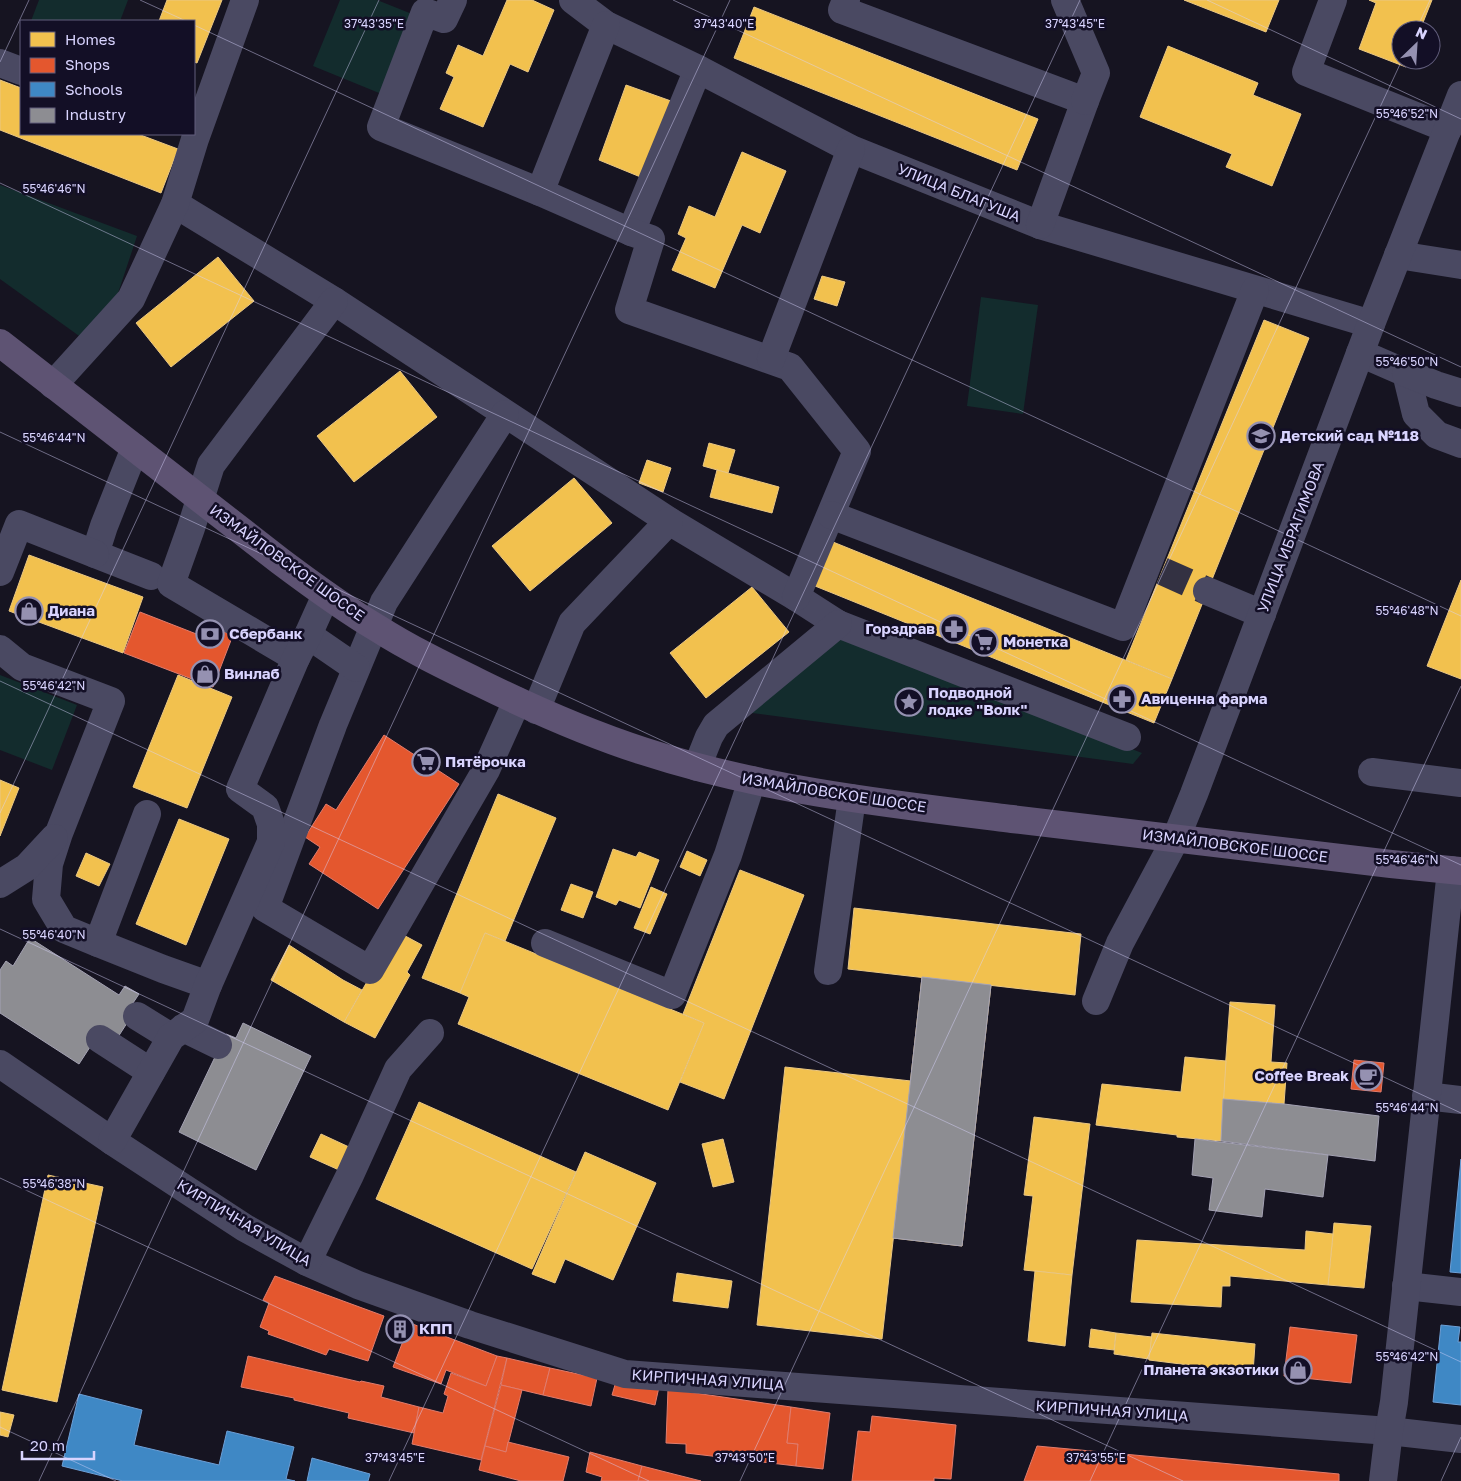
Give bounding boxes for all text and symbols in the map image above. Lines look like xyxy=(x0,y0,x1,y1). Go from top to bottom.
text: 37°43'35"E xyxy=(344,16,404,31)
text: 37°43'40"E xyxy=(694,16,754,31)
text: 37°43'45"E xyxy=(1045,16,1105,31)
legend xyxy=(20,20,195,135)
north arrow xyxy=(1391,20,1441,70)
text: N xyxy=(1413,23,1430,43)
text: Homes xyxy=(65,30,115,48)
text: Shops xyxy=(65,55,110,73)
text: Schools xyxy=(65,80,123,98)
text: Industry xyxy=(65,105,126,123)
text: 55°46'52"N xyxy=(1376,106,1438,121)
street label: УЛИЦА БЛАГУША xyxy=(895,159,1024,225)
text: 55°46'46"N xyxy=(22,181,86,196)
text: 55°46'50"N xyxy=(1376,354,1438,369)
school or university icon: Детский сад №118 xyxy=(1246,421,1276,451)
place label: Детский сад №118 xyxy=(1280,426,1419,444)
text: 55°46'44"N xyxy=(22,430,86,445)
street label: УЛИЦА ИБРАГИМОВА xyxy=(1253,458,1327,615)
street label: ИЗМАЙЛОВСКОЕ ШОССЕ xyxy=(207,500,368,624)
shop icon: Диана xyxy=(14,596,44,626)
place label: Диана xyxy=(48,601,95,619)
text: 55°46'48"N xyxy=(1375,603,1439,618)
pharmacy icon: Горздрав xyxy=(939,614,969,644)
bank icon: Сбербанк xyxy=(195,619,225,649)
place label: Горздрав xyxy=(865,619,935,637)
place label: Сбербанк xyxy=(229,624,303,642)
supermarket icon: Монетка xyxy=(969,627,999,657)
place label: Монетка xyxy=(1003,632,1069,650)
shop icon: Винлаб xyxy=(190,659,220,689)
place label: Винлаб xyxy=(224,664,280,682)
text: 55°46'42"N xyxy=(23,678,85,693)
place label: Подводной лодке "Волк" xyxy=(928,683,1027,718)
pharmacy icon: Авиценна фарма xyxy=(1107,684,1137,714)
place icon: Подводной лодке "Волк" xyxy=(894,687,924,717)
place label: Авиценна фарма xyxy=(1141,689,1268,707)
supermarket icon: Пятёрочка xyxy=(411,747,441,777)
place label: Пятёрочка xyxy=(445,752,526,770)
street label: ИЗМАЙЛОВСКОЕ ШОССЕ xyxy=(741,769,928,816)
street label: ИЗМАЙЛОВСКОЕ ШОССЕ xyxy=(1141,825,1329,865)
text: 55°46'46"N xyxy=(1375,852,1439,867)
text: 55°46'40"N xyxy=(22,927,86,942)
cafe icon: Coffee Break xyxy=(1353,1061,1383,1091)
place label: Coffee Break xyxy=(1254,1066,1349,1084)
text: 55°46'44"N xyxy=(1375,1100,1439,1115)
street label: КИРПИЧНАЯ УЛИЦА xyxy=(174,1175,315,1269)
text: 55°46'38"N xyxy=(23,1176,85,1191)
building icon: КПП xyxy=(385,1314,415,1344)
place label: КПП xyxy=(419,1319,453,1337)
text: 55°46'42"N xyxy=(1376,1349,1438,1364)
shop icon: Планета экзотики xyxy=(1283,1355,1313,1385)
place label: Планета экзотики xyxy=(1143,1360,1279,1378)
street label: КИРПИЧНАЯ УЛИЦА xyxy=(631,1365,785,1393)
street label: КИРПИЧНАЯ УЛИЦА xyxy=(1035,1396,1189,1424)
scale bar xyxy=(22,1428,95,1460)
text: 20 m xyxy=(30,1436,65,1454)
text: 37°43'45"E xyxy=(365,1450,425,1465)
text: 37°43'50"E xyxy=(715,1450,775,1465)
text: 37°43'55"E xyxy=(1066,1450,1126,1465)

